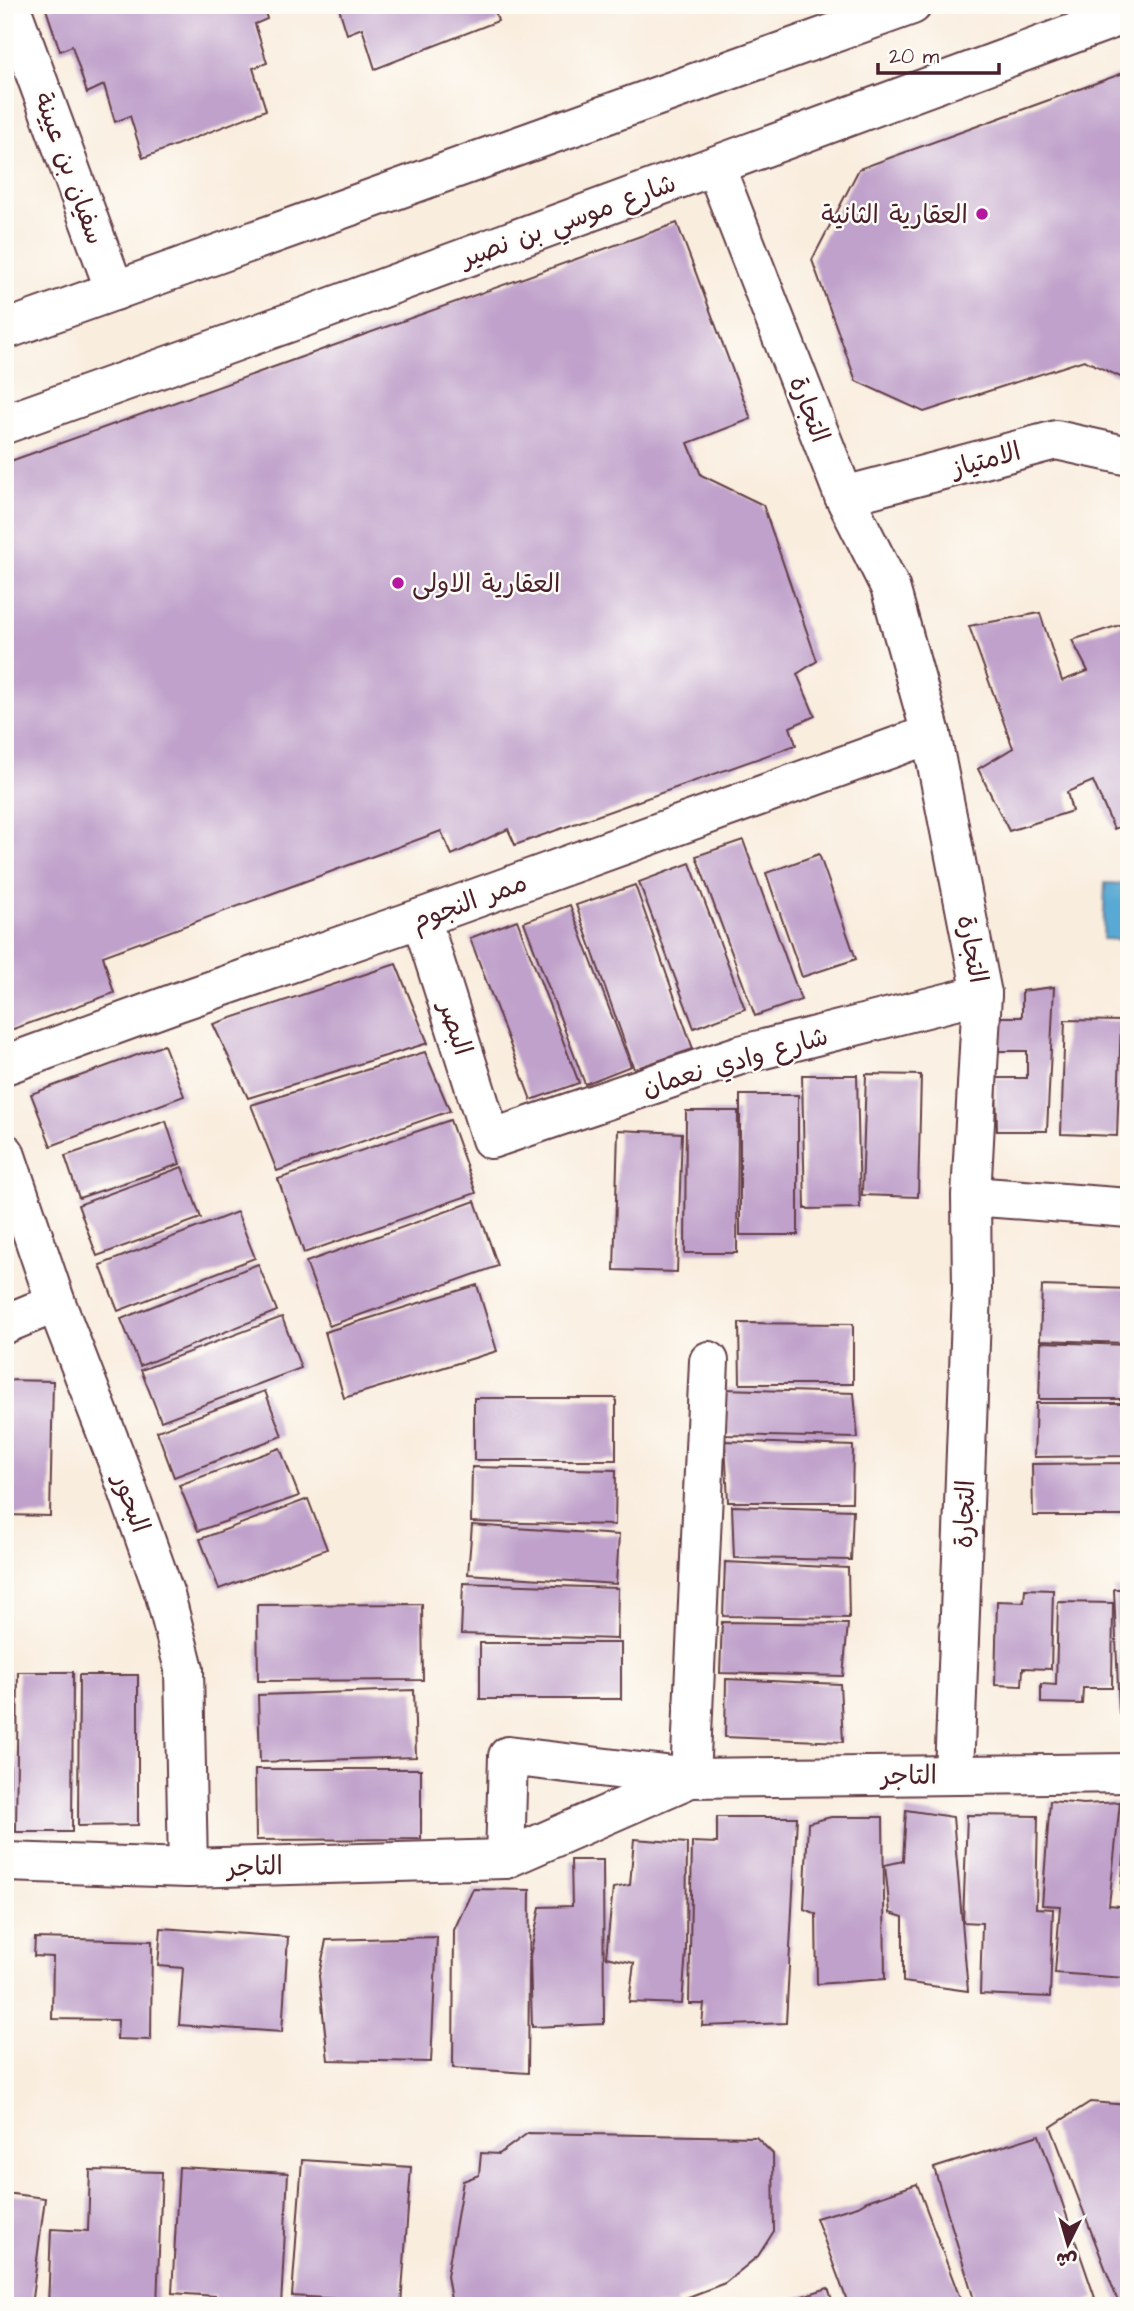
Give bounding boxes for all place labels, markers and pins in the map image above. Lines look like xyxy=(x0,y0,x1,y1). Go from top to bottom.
place label: العقارية الثانية xyxy=(821,197,968,233)
marker: العقارية الثانية xyxy=(974,206,990,222)
place label: العقارية الاولى xyxy=(412,566,560,602)
marker: العقارية الاولى xyxy=(390,575,406,591)

